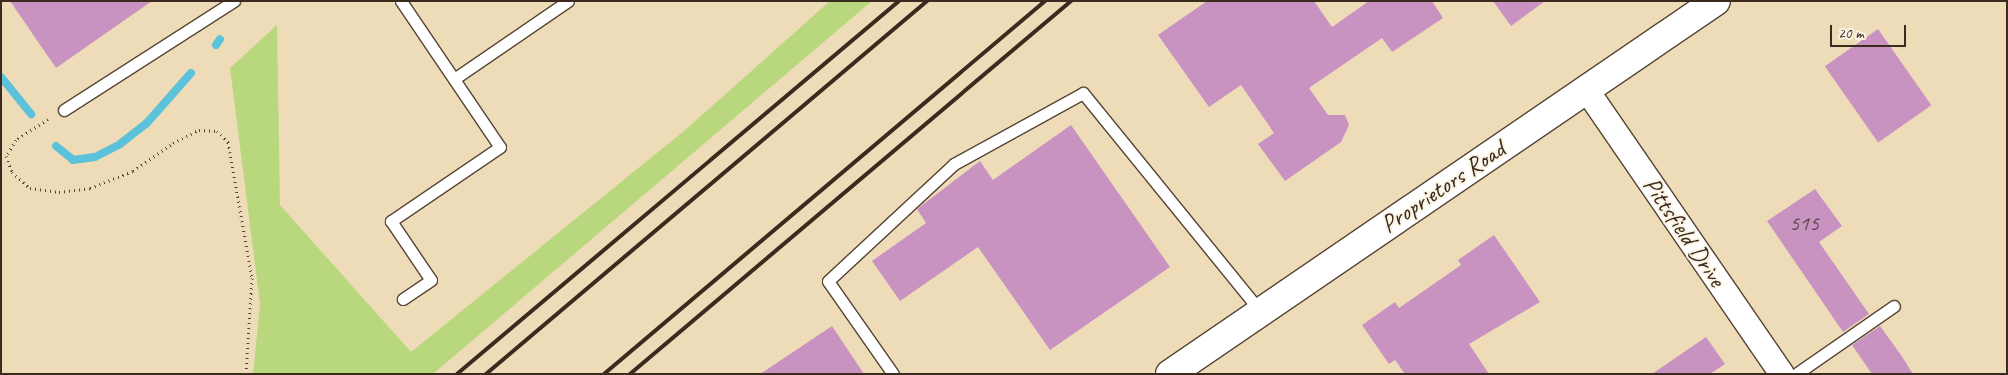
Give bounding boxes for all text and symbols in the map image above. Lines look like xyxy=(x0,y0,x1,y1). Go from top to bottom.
scale bar xyxy=(1833,15,1909,47)
text: 20 m xyxy=(1838,24,1864,43)
street label: Proprietors Road xyxy=(1375,135,1511,239)
street label: Pittsfield Drive xyxy=(1636,171,1732,293)
house number: 515 xyxy=(1789,211,1819,237)

